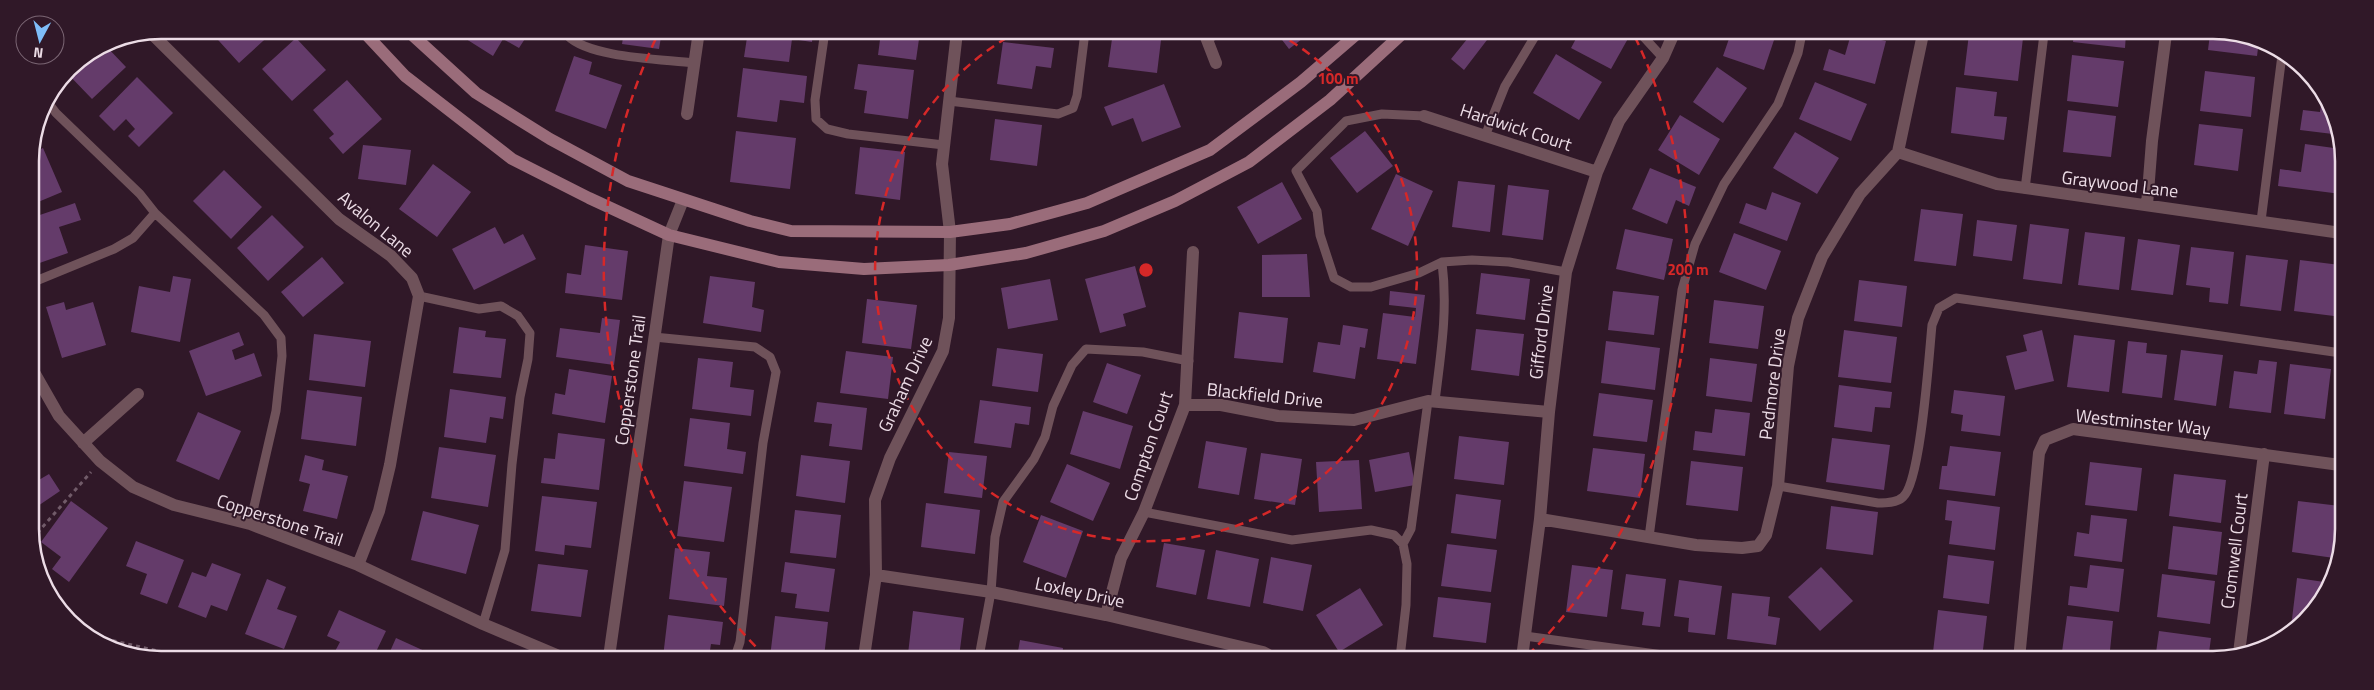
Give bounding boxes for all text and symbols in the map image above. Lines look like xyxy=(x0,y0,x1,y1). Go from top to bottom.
north arrow xyxy=(15,15,65,65)
text: N xyxy=(32,42,44,64)
text: 100 m xyxy=(1317,67,1359,90)
street label: Hardwick Court xyxy=(1457,96,1576,158)
street label: Graywood Lane xyxy=(2060,163,2180,205)
street label: Avalon Lane xyxy=(332,184,420,264)
text: 200 m xyxy=(1667,258,1709,281)
centre of rings xyxy=(1137,261,1155,279)
street label: Gifford Drive xyxy=(1522,283,1560,381)
street label: Copperstone Trail xyxy=(607,313,653,447)
street label: Pedmore Drive xyxy=(1752,327,1792,441)
street label: Graham Drive xyxy=(871,331,939,437)
street label: Blackfield Drive xyxy=(1206,375,1324,415)
street label: Compton Court xyxy=(1117,387,1180,504)
street label: Westminster Way xyxy=(2074,402,2212,443)
street label: Copperstone Trail xyxy=(213,487,347,553)
street label: Cromwell Court xyxy=(2214,491,2255,610)
street label: Loxley Drive xyxy=(1033,569,1127,615)

